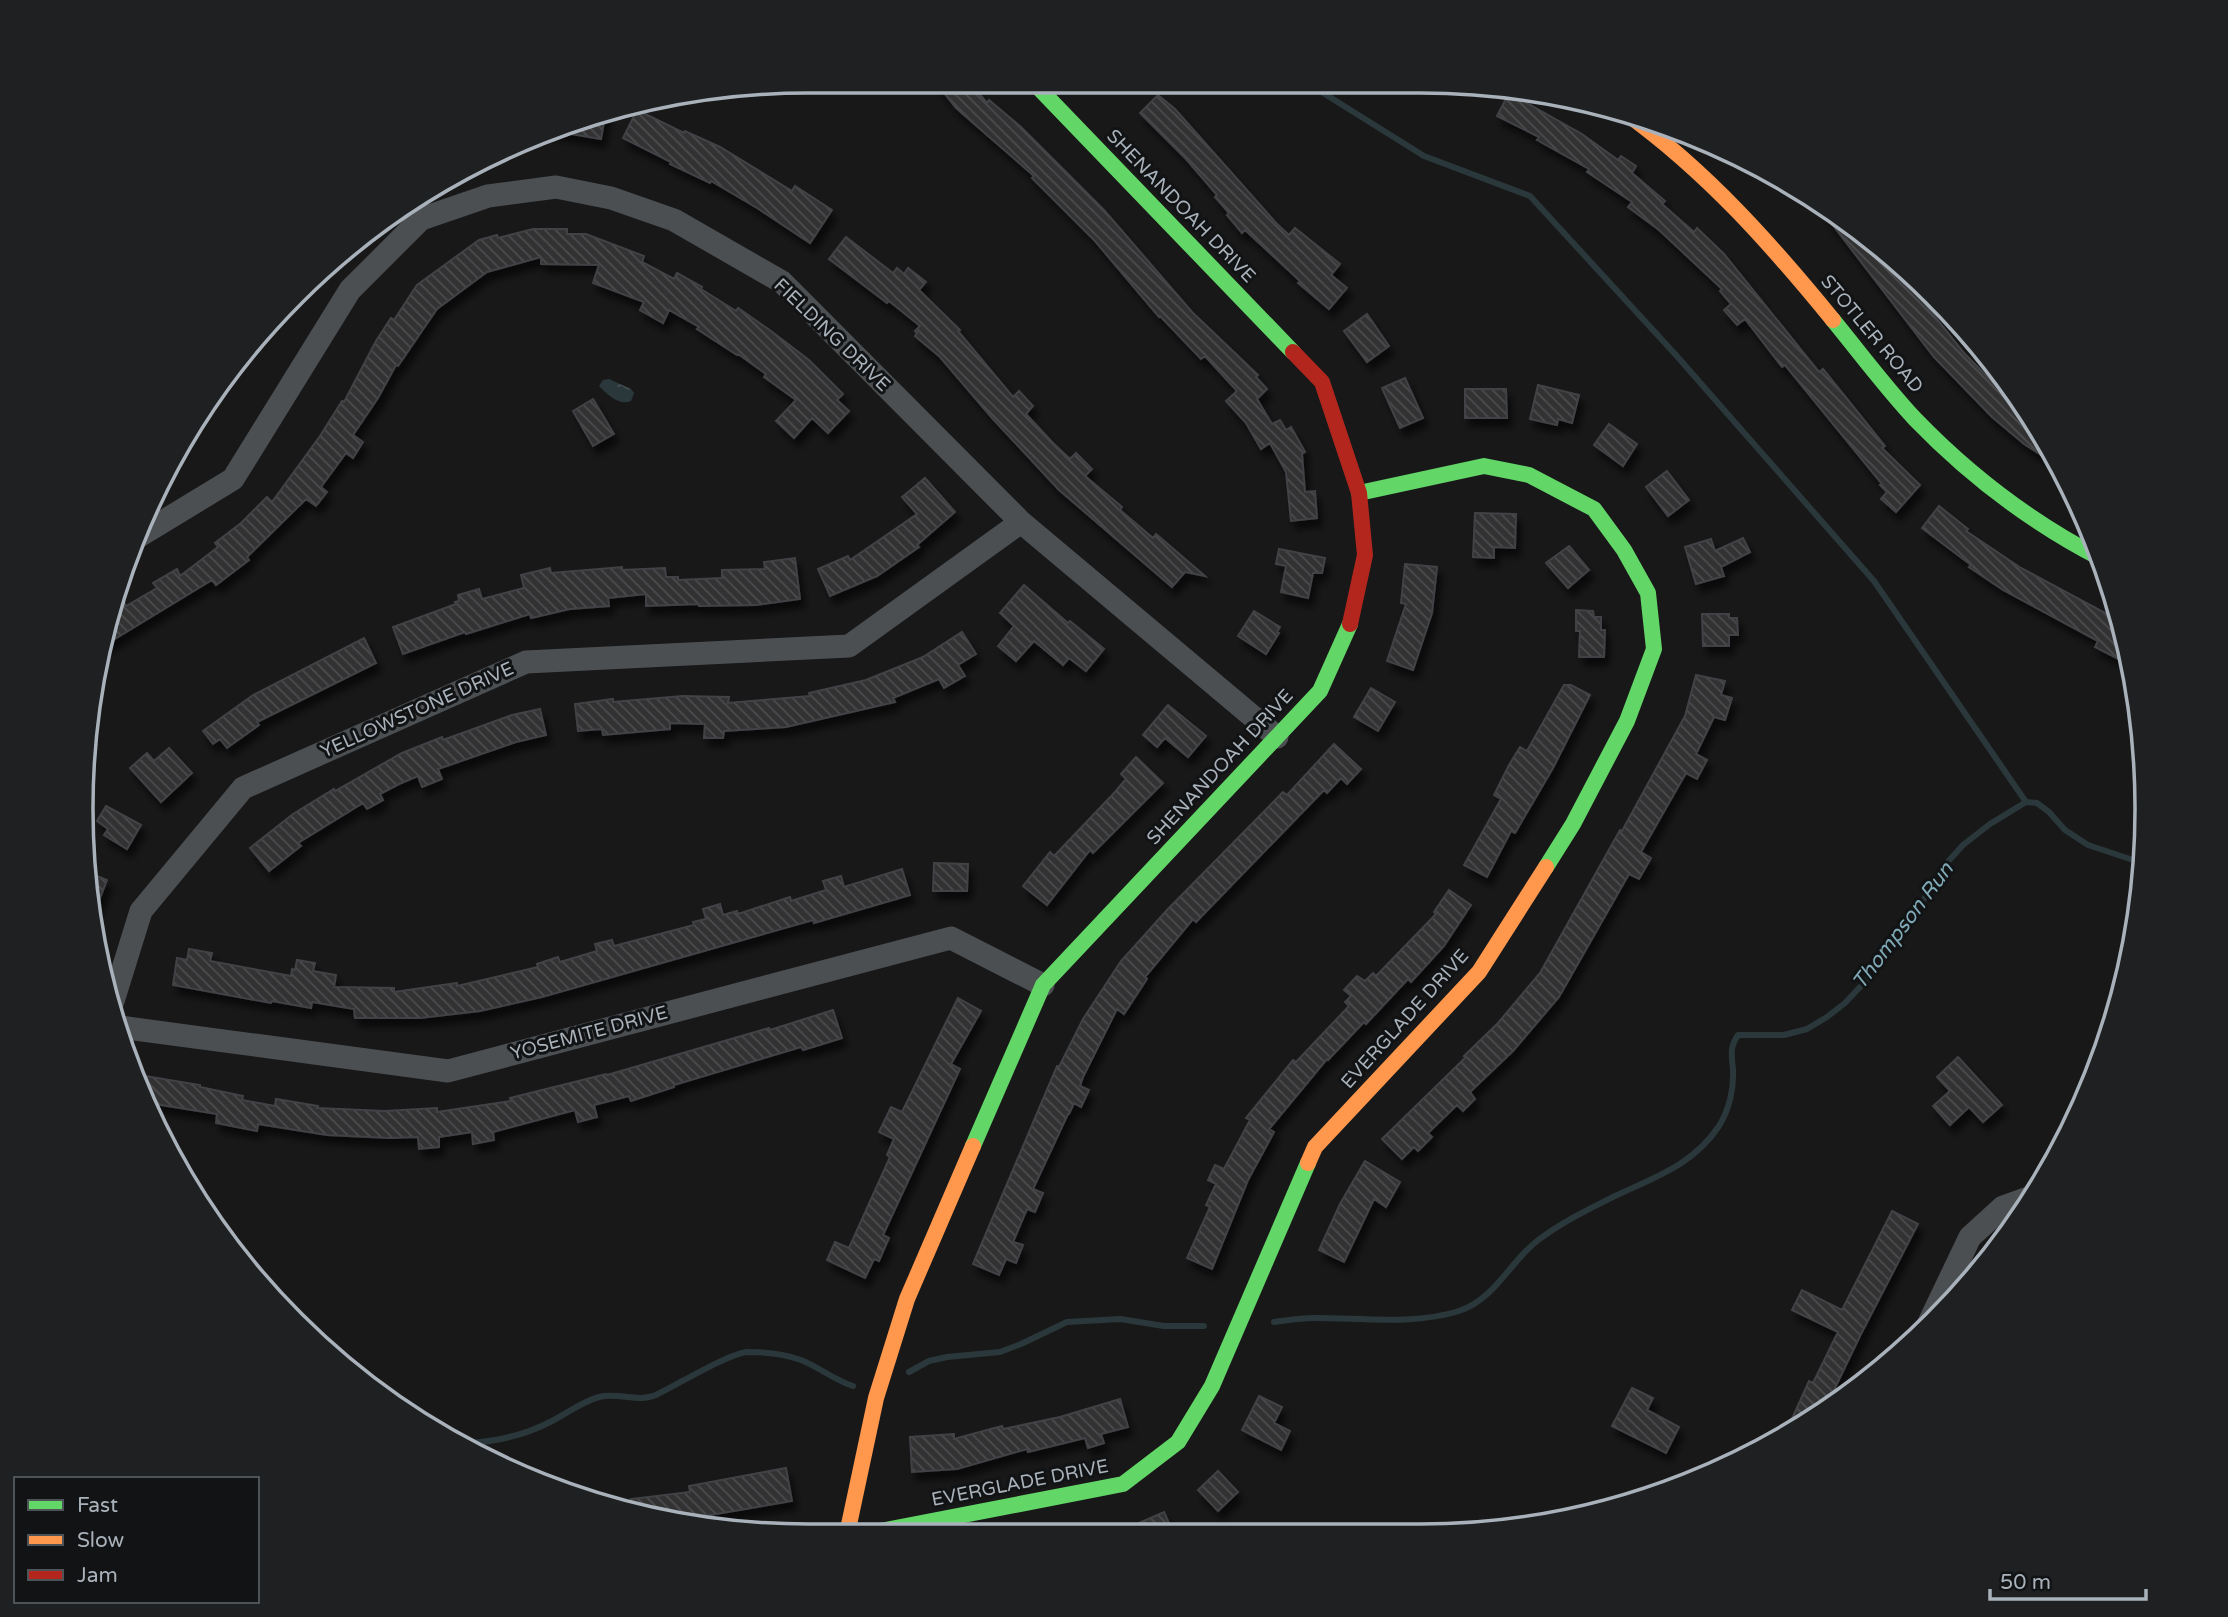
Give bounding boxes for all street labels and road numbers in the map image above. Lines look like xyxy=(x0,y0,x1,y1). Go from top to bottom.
street label: SHENANDOAH DRIVE xyxy=(1102,125,1260,287)
street label: STOTLER ROAD xyxy=(1816,271,1928,397)
street label: FIELDING DRIVE xyxy=(769,274,895,396)
street label: YELLOWSTONE DRIVE xyxy=(317,657,517,763)
street label: SHENANDOAH DRIVE xyxy=(1142,685,1298,849)
street label: EVERGLADE DRIVE xyxy=(1337,945,1473,1093)
street label: YOSEMITE DRIVE xyxy=(508,1001,670,1065)
street label: EVERGLADE DRIVE xyxy=(930,1455,1110,1511)

